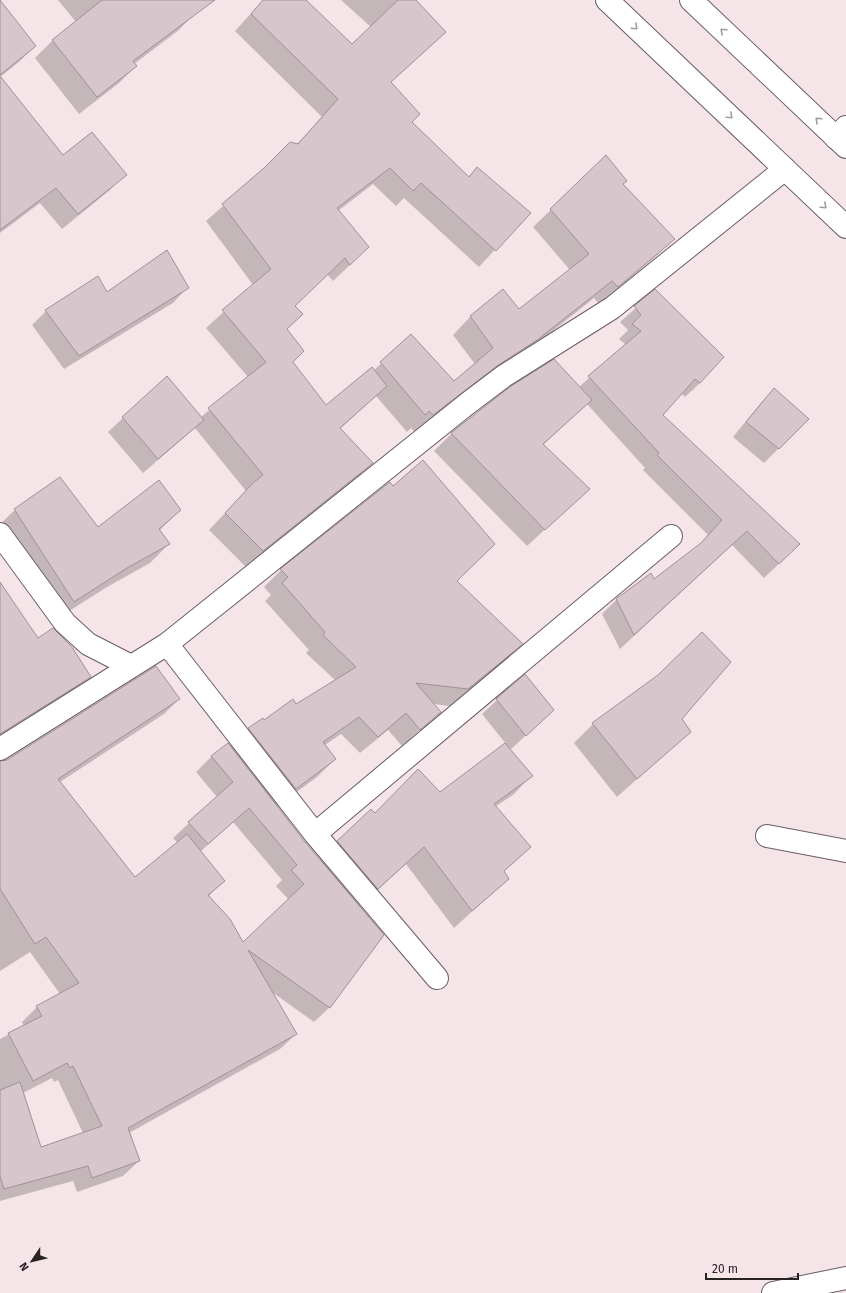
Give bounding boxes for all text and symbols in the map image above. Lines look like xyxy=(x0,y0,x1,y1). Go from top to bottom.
one-way arrow xyxy=(630,22,638,30)
one-way arrow xyxy=(720,28,728,36)
one-way arrow xyxy=(725,111,733,119)
one-way arrow xyxy=(815,117,823,125)
one-way arrow xyxy=(819,201,827,209)
north arrow xyxy=(12,1241,52,1281)
scale bar xyxy=(706,1255,798,1281)
text: N xyxy=(17,1260,32,1273)
text: 20 m xyxy=(712,1262,738,1276)

